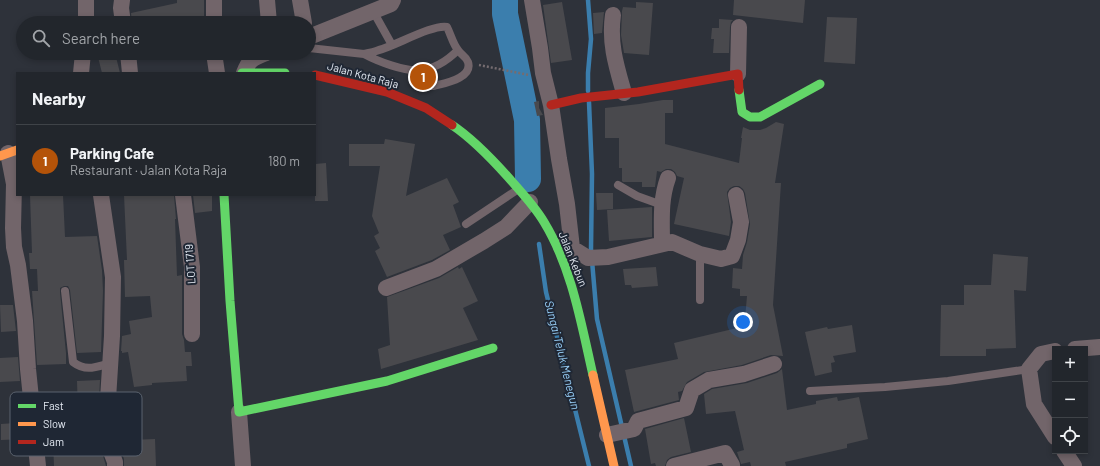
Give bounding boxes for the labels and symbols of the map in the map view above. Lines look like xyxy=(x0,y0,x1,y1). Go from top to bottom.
street label: Jalan Kota Raja xyxy=(326,59,400,90)
pin: 1 xyxy=(410,62,436,92)
street label: Jalan Kebun xyxy=(556,229,590,288)
street label: LOT 1719 xyxy=(182,243,197,284)
water label: Sungai Teluk Menegun xyxy=(543,299,583,411)
your location xyxy=(733,312,753,332)
legend xyxy=(10,392,142,456)
text: Fast xyxy=(43,399,64,412)
text: Slow xyxy=(43,417,66,430)
text: Jam xyxy=(43,435,64,448)

